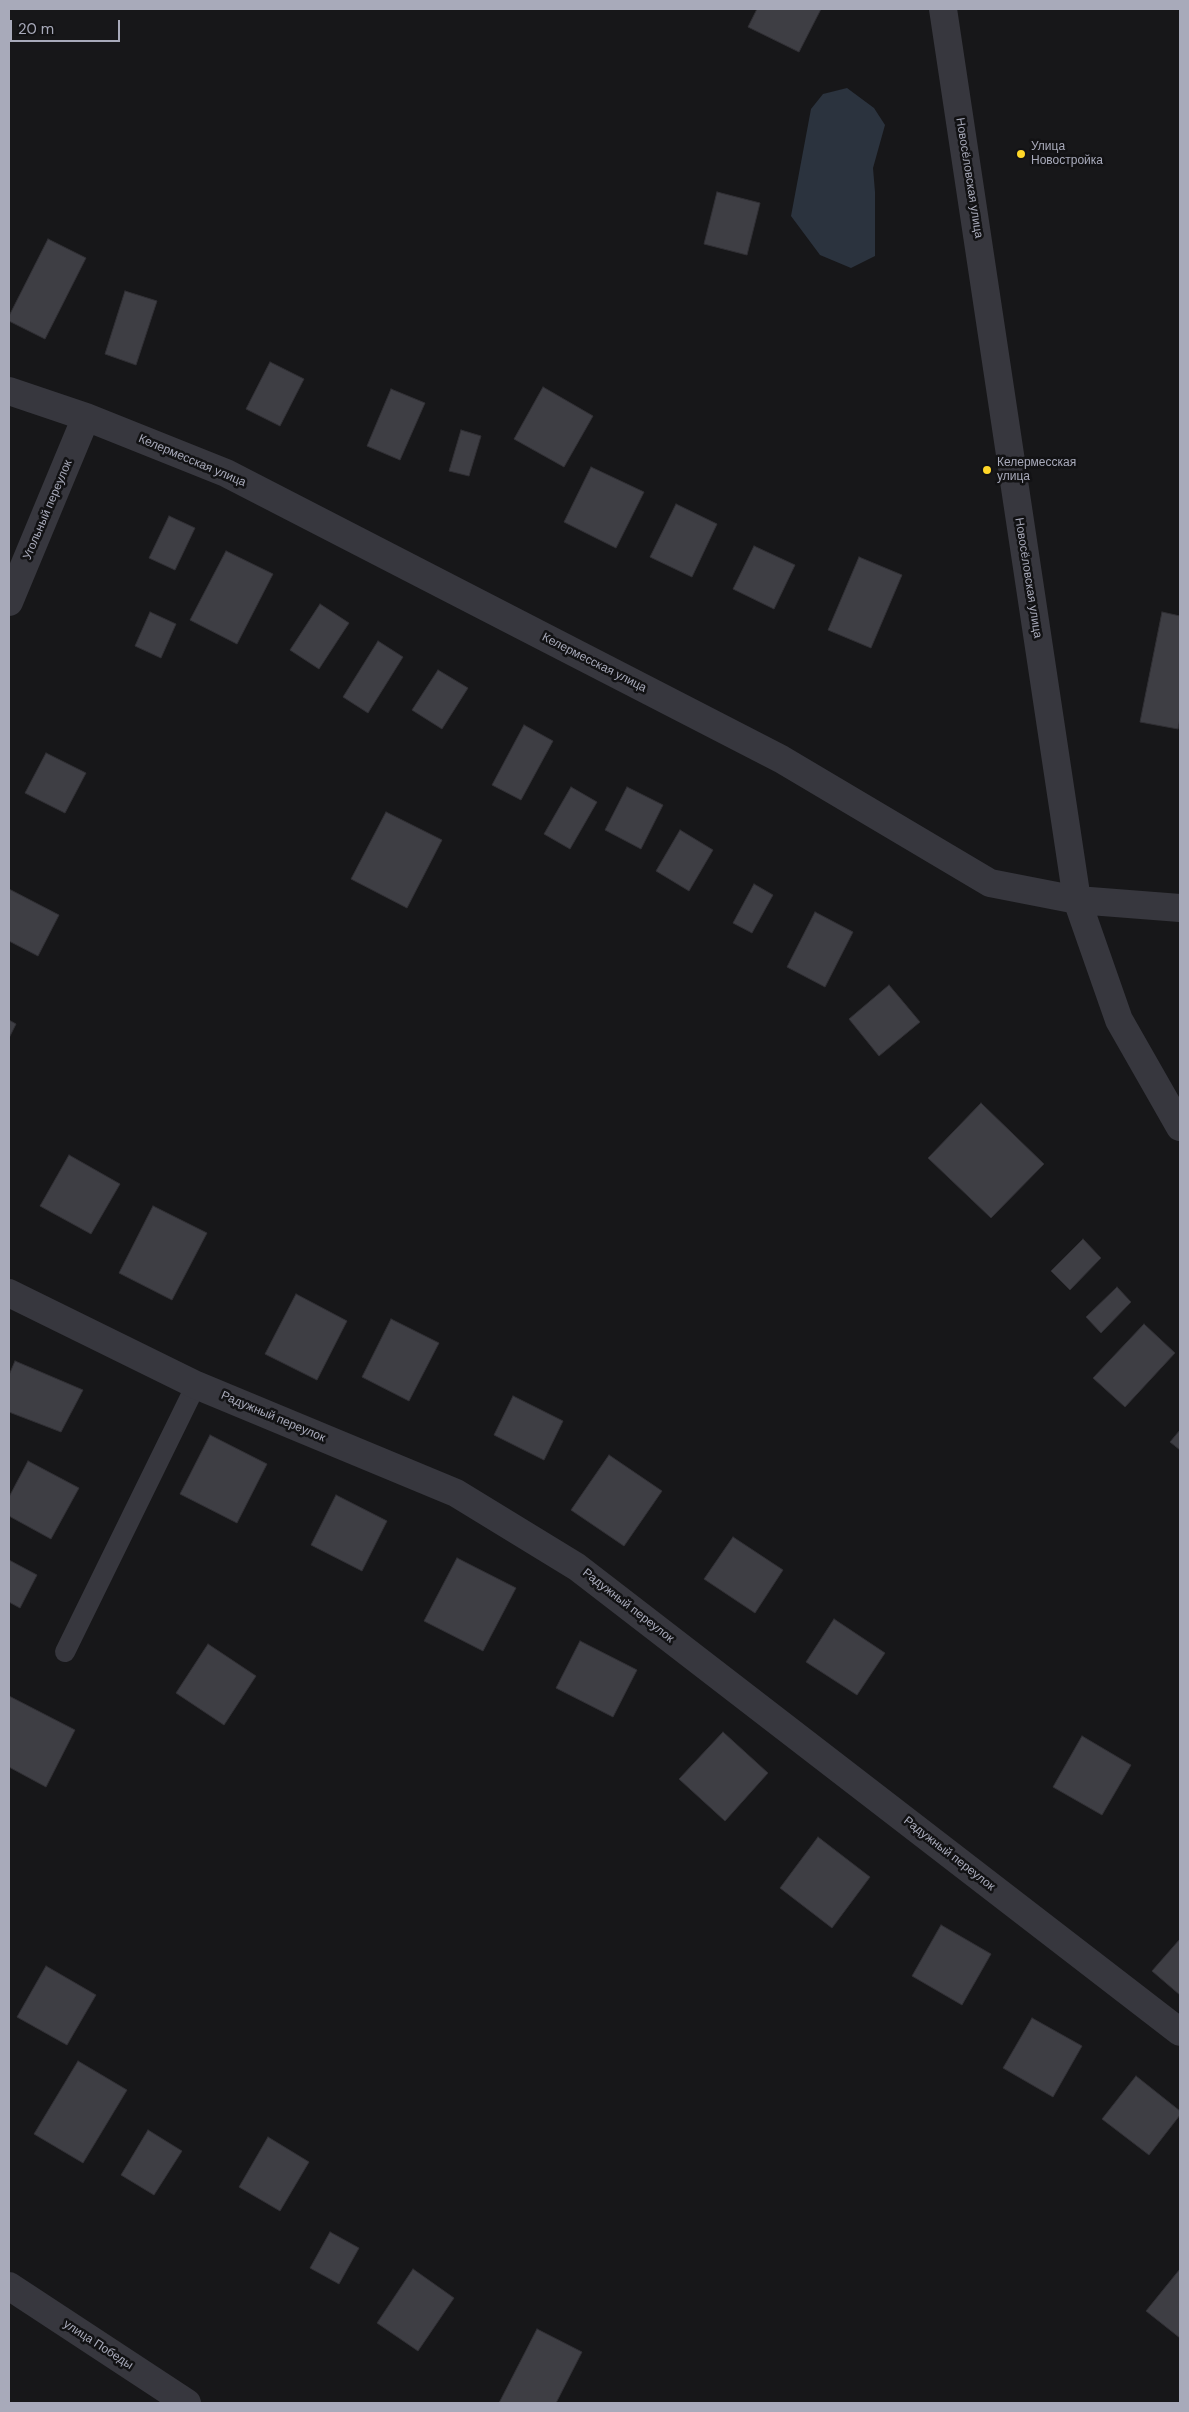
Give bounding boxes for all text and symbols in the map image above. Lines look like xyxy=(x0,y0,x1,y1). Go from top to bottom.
scale bar xyxy=(12,10,122,42)
text: 20 m xyxy=(18,19,54,39)
street label: Новосёловская улица xyxy=(952,117,986,239)
place label: Улица Новостройка xyxy=(1031,140,1103,168)
marker: Улица Новостройка xyxy=(1015,148,1027,160)
street label: Келермесская улица xyxy=(136,432,248,490)
place label: Келермесская улица xyxy=(997,456,1076,484)
street label: Угольный переулок xyxy=(20,458,76,562)
marker: Келермесская улица xyxy=(981,464,993,476)
street label: Новосёловская улица xyxy=(1011,517,1045,639)
street label: Келермесская улица xyxy=(539,630,649,696)
street label: Радужный переулок xyxy=(219,1389,327,1445)
street label: Радужный переулок xyxy=(580,1566,676,1646)
street label: Радужный переулок xyxy=(901,1814,997,1894)
street label: улица Победы xyxy=(60,2317,136,2373)

